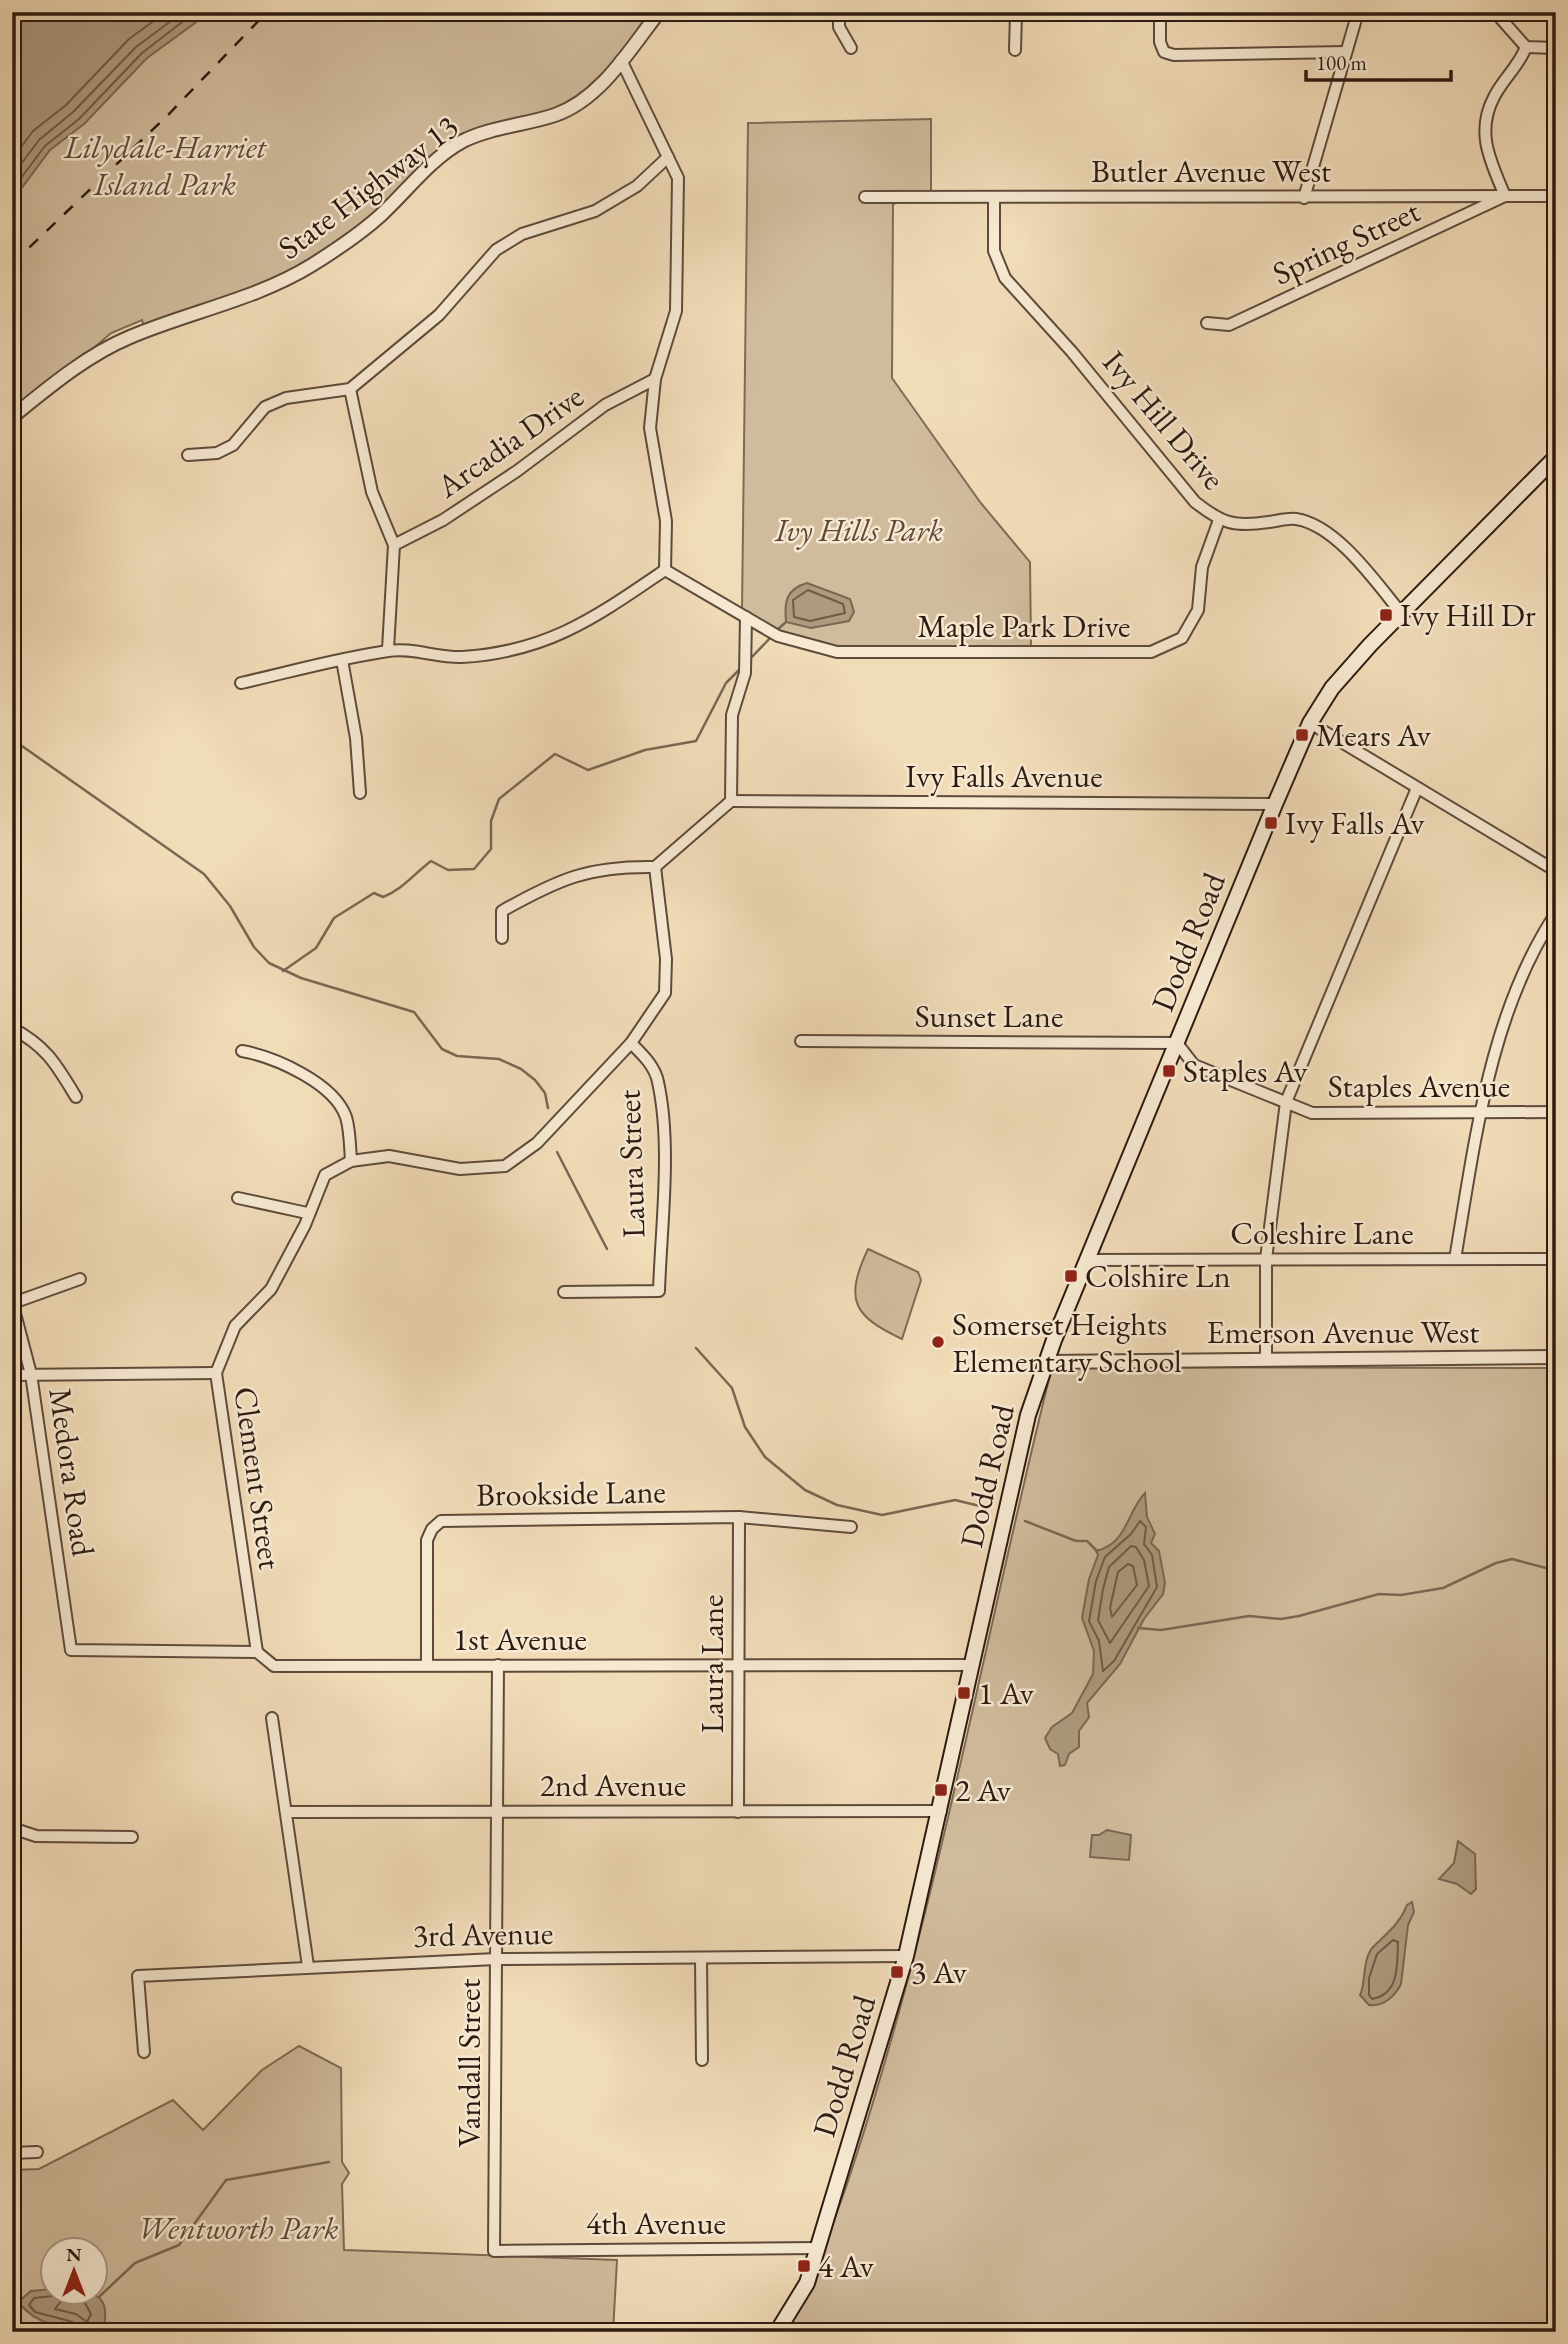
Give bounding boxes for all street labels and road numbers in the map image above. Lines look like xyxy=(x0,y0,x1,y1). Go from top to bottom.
street label: State Highway 13 xyxy=(270,106,466,268)
street label: Butler Avenue West xyxy=(1091,150,1331,192)
street label: Spring Street xyxy=(1266,190,1426,294)
street label: Ivy Hill Drive xyxy=(1094,342,1234,498)
street label: Arcadia Drive xyxy=(428,375,592,507)
street label: Maple Park Drive xyxy=(918,605,1130,647)
street label: Ivy Falls Avenue xyxy=(905,755,1103,797)
street label: Dodd Road xyxy=(1141,866,1235,1017)
street label: Sunset Lane xyxy=(915,995,1063,1037)
street label: Staples Avenue xyxy=(1328,1065,1510,1107)
street label: Laura Street xyxy=(607,1089,655,1239)
street label: Coleshire Lane xyxy=(1230,1212,1414,1254)
street label: Emerson Avenue West xyxy=(1207,1311,1479,1353)
street label: Clement Street xyxy=(224,1384,292,1572)
street label: Medora Road xyxy=(39,1385,105,1560)
street label: Dodd Road xyxy=(950,1399,1024,1552)
street label: Brookside Lane xyxy=(476,1470,666,1516)
street label: Laura Lane xyxy=(691,1594,733,1734)
street label: 1st Avenue xyxy=(453,1618,587,1660)
street label: 2nd Avenue xyxy=(540,1764,686,1806)
street label: 3rd Avenue xyxy=(412,1912,554,1956)
street label: Vandall Street xyxy=(448,1979,490,2148)
street label: Dodd Road xyxy=(803,1989,886,2142)
street label: 4th Avenue xyxy=(586,2202,726,2244)

